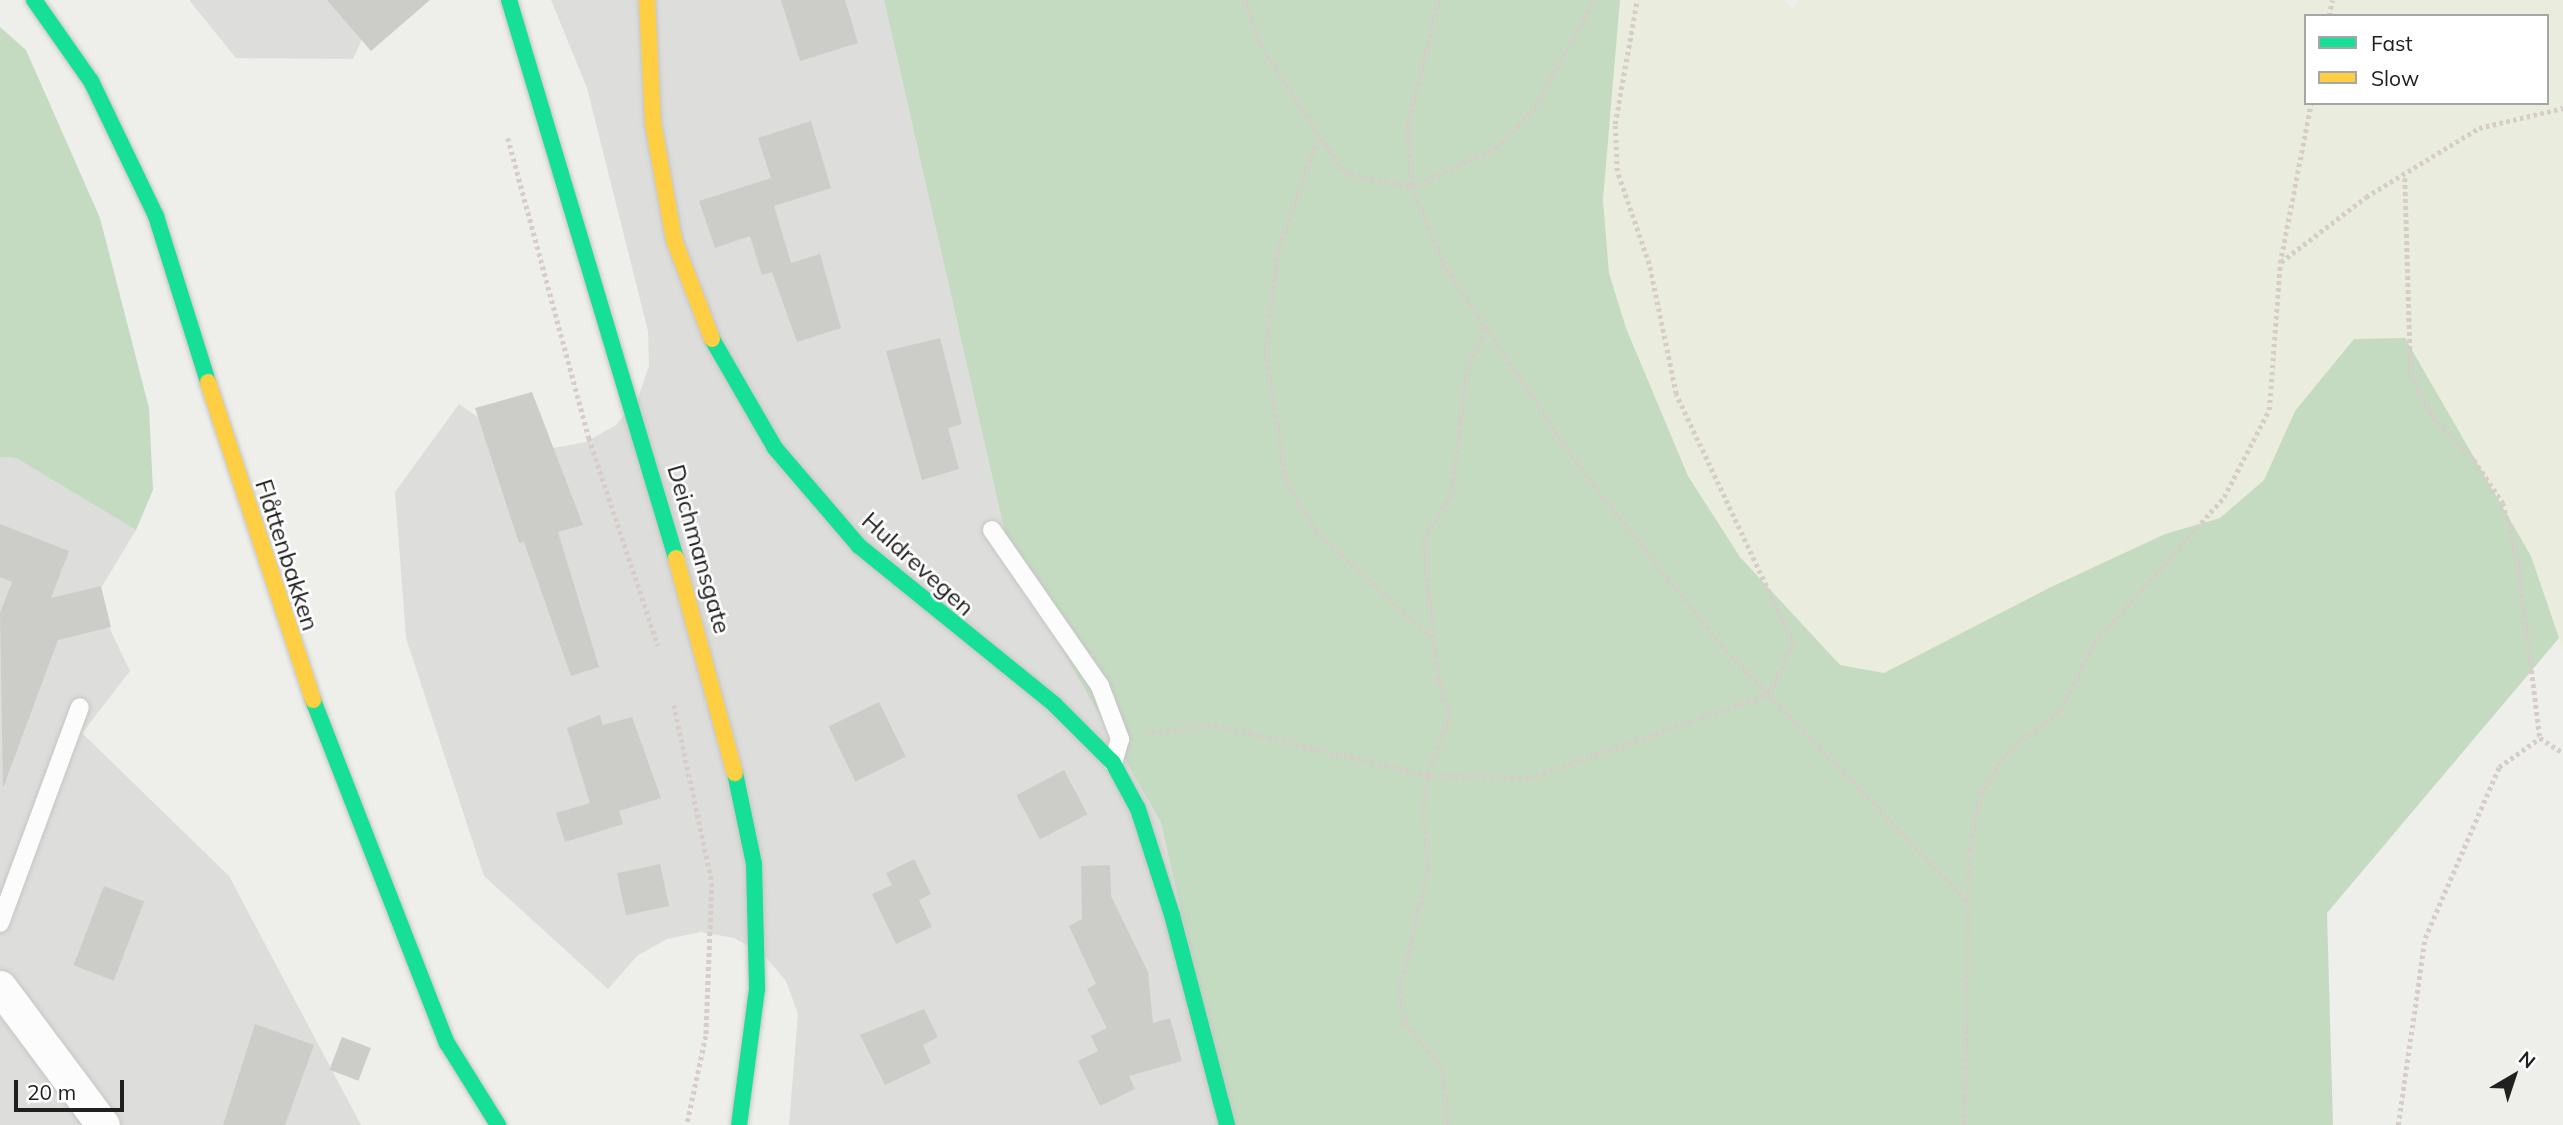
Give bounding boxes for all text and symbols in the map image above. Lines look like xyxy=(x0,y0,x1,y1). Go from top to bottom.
legend xyxy=(2304,14,2549,105)
text: Fast xyxy=(2371,30,2413,56)
text: Slow xyxy=(2371,65,2419,91)
street label: Deichmansgate xyxy=(661,461,737,637)
street label: Flåttenbakken xyxy=(249,476,325,634)
street label: Huldrevegen xyxy=(856,506,980,622)
north arrow xyxy=(2479,1041,2549,1111)
text: N xyxy=(2514,1046,2540,1074)
scale bar xyxy=(18,1066,128,1110)
text: 20 m xyxy=(27,1079,76,1105)

